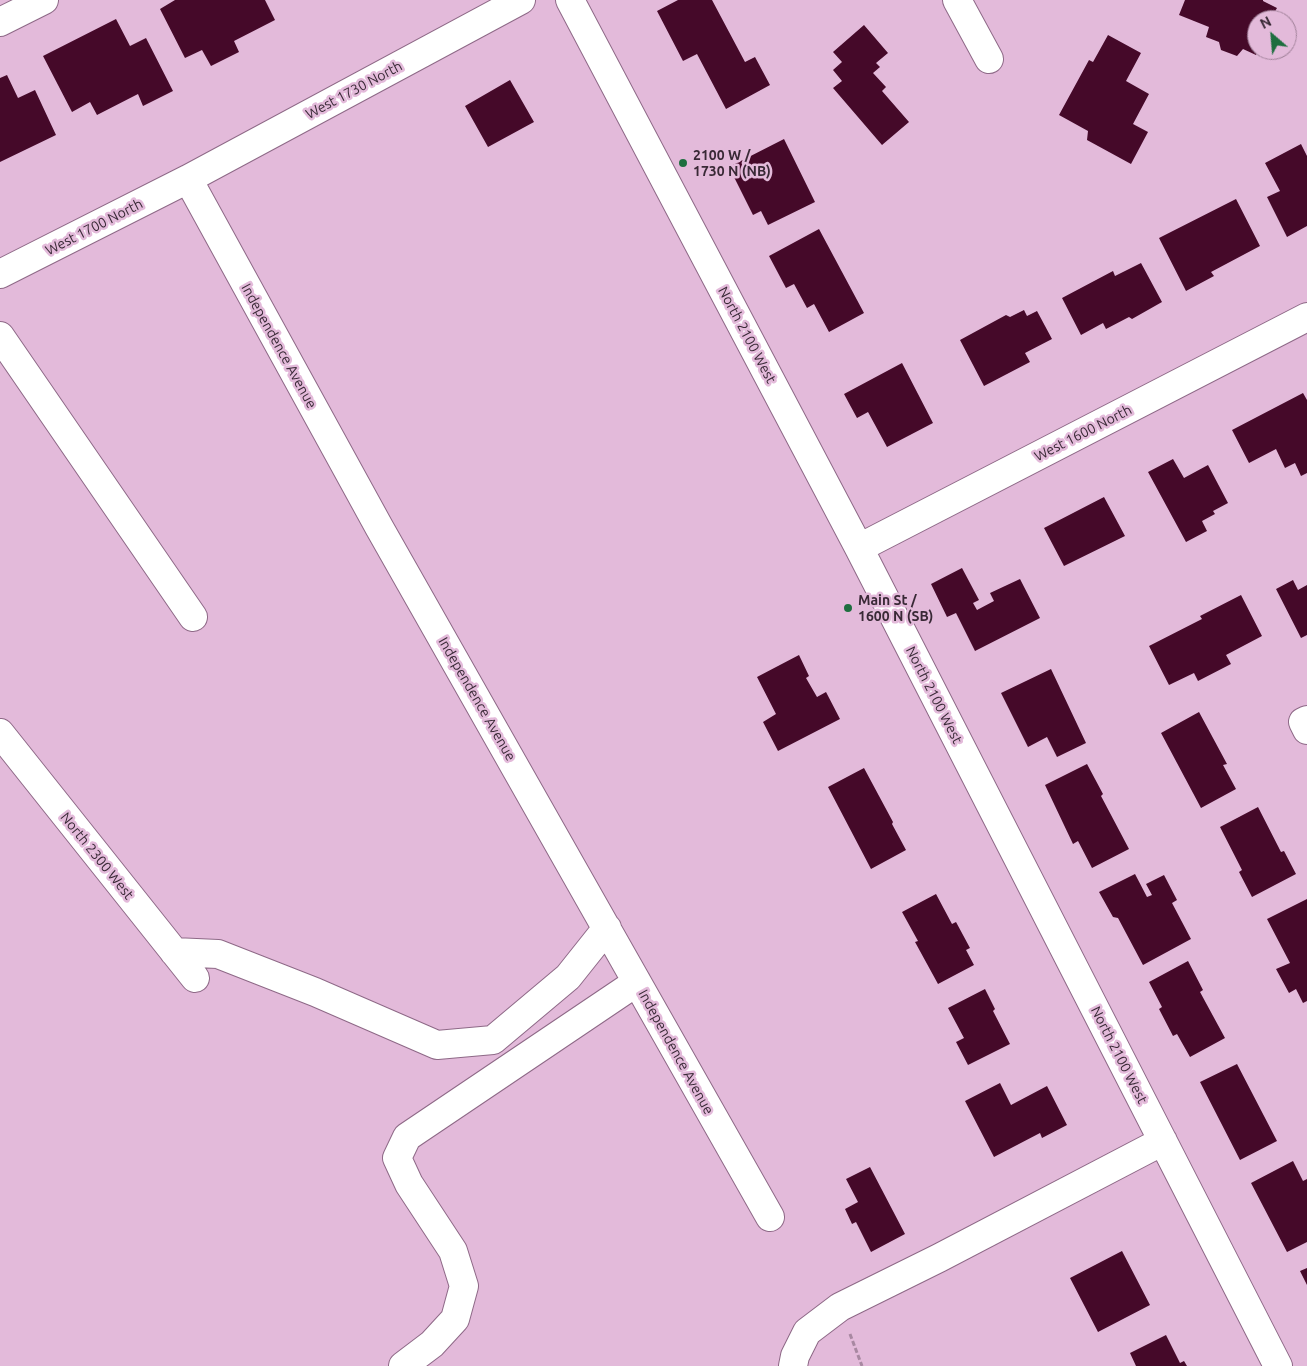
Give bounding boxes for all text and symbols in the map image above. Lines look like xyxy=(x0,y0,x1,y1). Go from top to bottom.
north arrow xyxy=(1247,10,1297,60)
text: N xyxy=(1257,13,1274,32)
street label: West 1730 North xyxy=(303,57,405,123)
place label: 2100 W / 1730 N (NB) xyxy=(693,147,771,180)
marker: 2100 W / 1730 N (NB) xyxy=(677,157,689,169)
street label: West 1700 North xyxy=(43,195,145,259)
street label: Independence Avenue xyxy=(238,281,320,411)
street label: North 2100 West xyxy=(714,284,780,386)
street label: West 1600 North xyxy=(1032,401,1134,465)
place label: Main St / 1600 N (SB) xyxy=(858,592,933,624)
marker: Main St / 1600 N (SB) xyxy=(842,602,854,614)
street label: Independence Avenue xyxy=(435,634,519,764)
street label: North 2100 West xyxy=(902,644,966,746)
street label: North 2300 West xyxy=(57,809,137,903)
street label: Independence Avenue xyxy=(635,987,717,1117)
street label: North 2100 West xyxy=(1087,1004,1151,1106)

